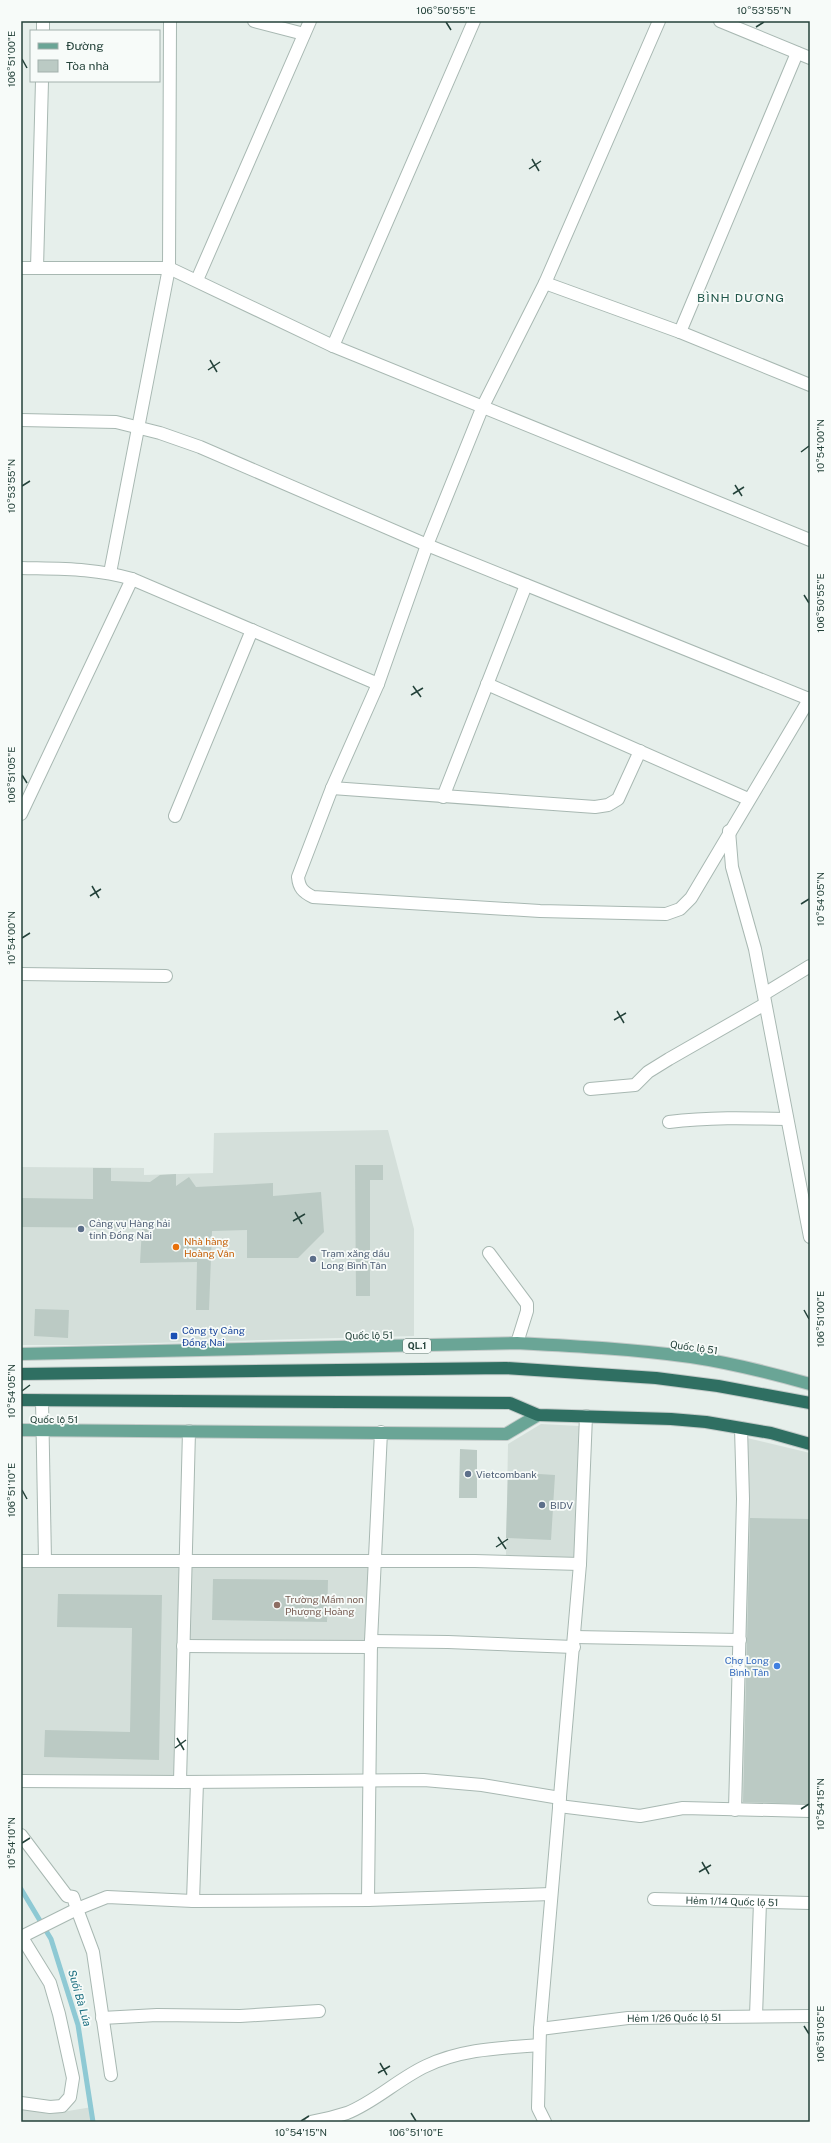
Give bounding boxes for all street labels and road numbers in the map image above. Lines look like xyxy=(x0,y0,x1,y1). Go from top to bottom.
street label: Quốc lộ 51 xyxy=(345,1329,393,1341)
street label: Quốc lộ 51 xyxy=(669,1338,719,1356)
road number: QL.1 xyxy=(403,1339,431,1353)
street label: Quốc lộ 51 xyxy=(30,1413,78,1425)
street label: Hẻm 1/14 Quốc lộ 51 xyxy=(685,1894,779,1908)
street label: Hẻm 1/26 Quốc lộ 51 xyxy=(627,2011,722,2024)

